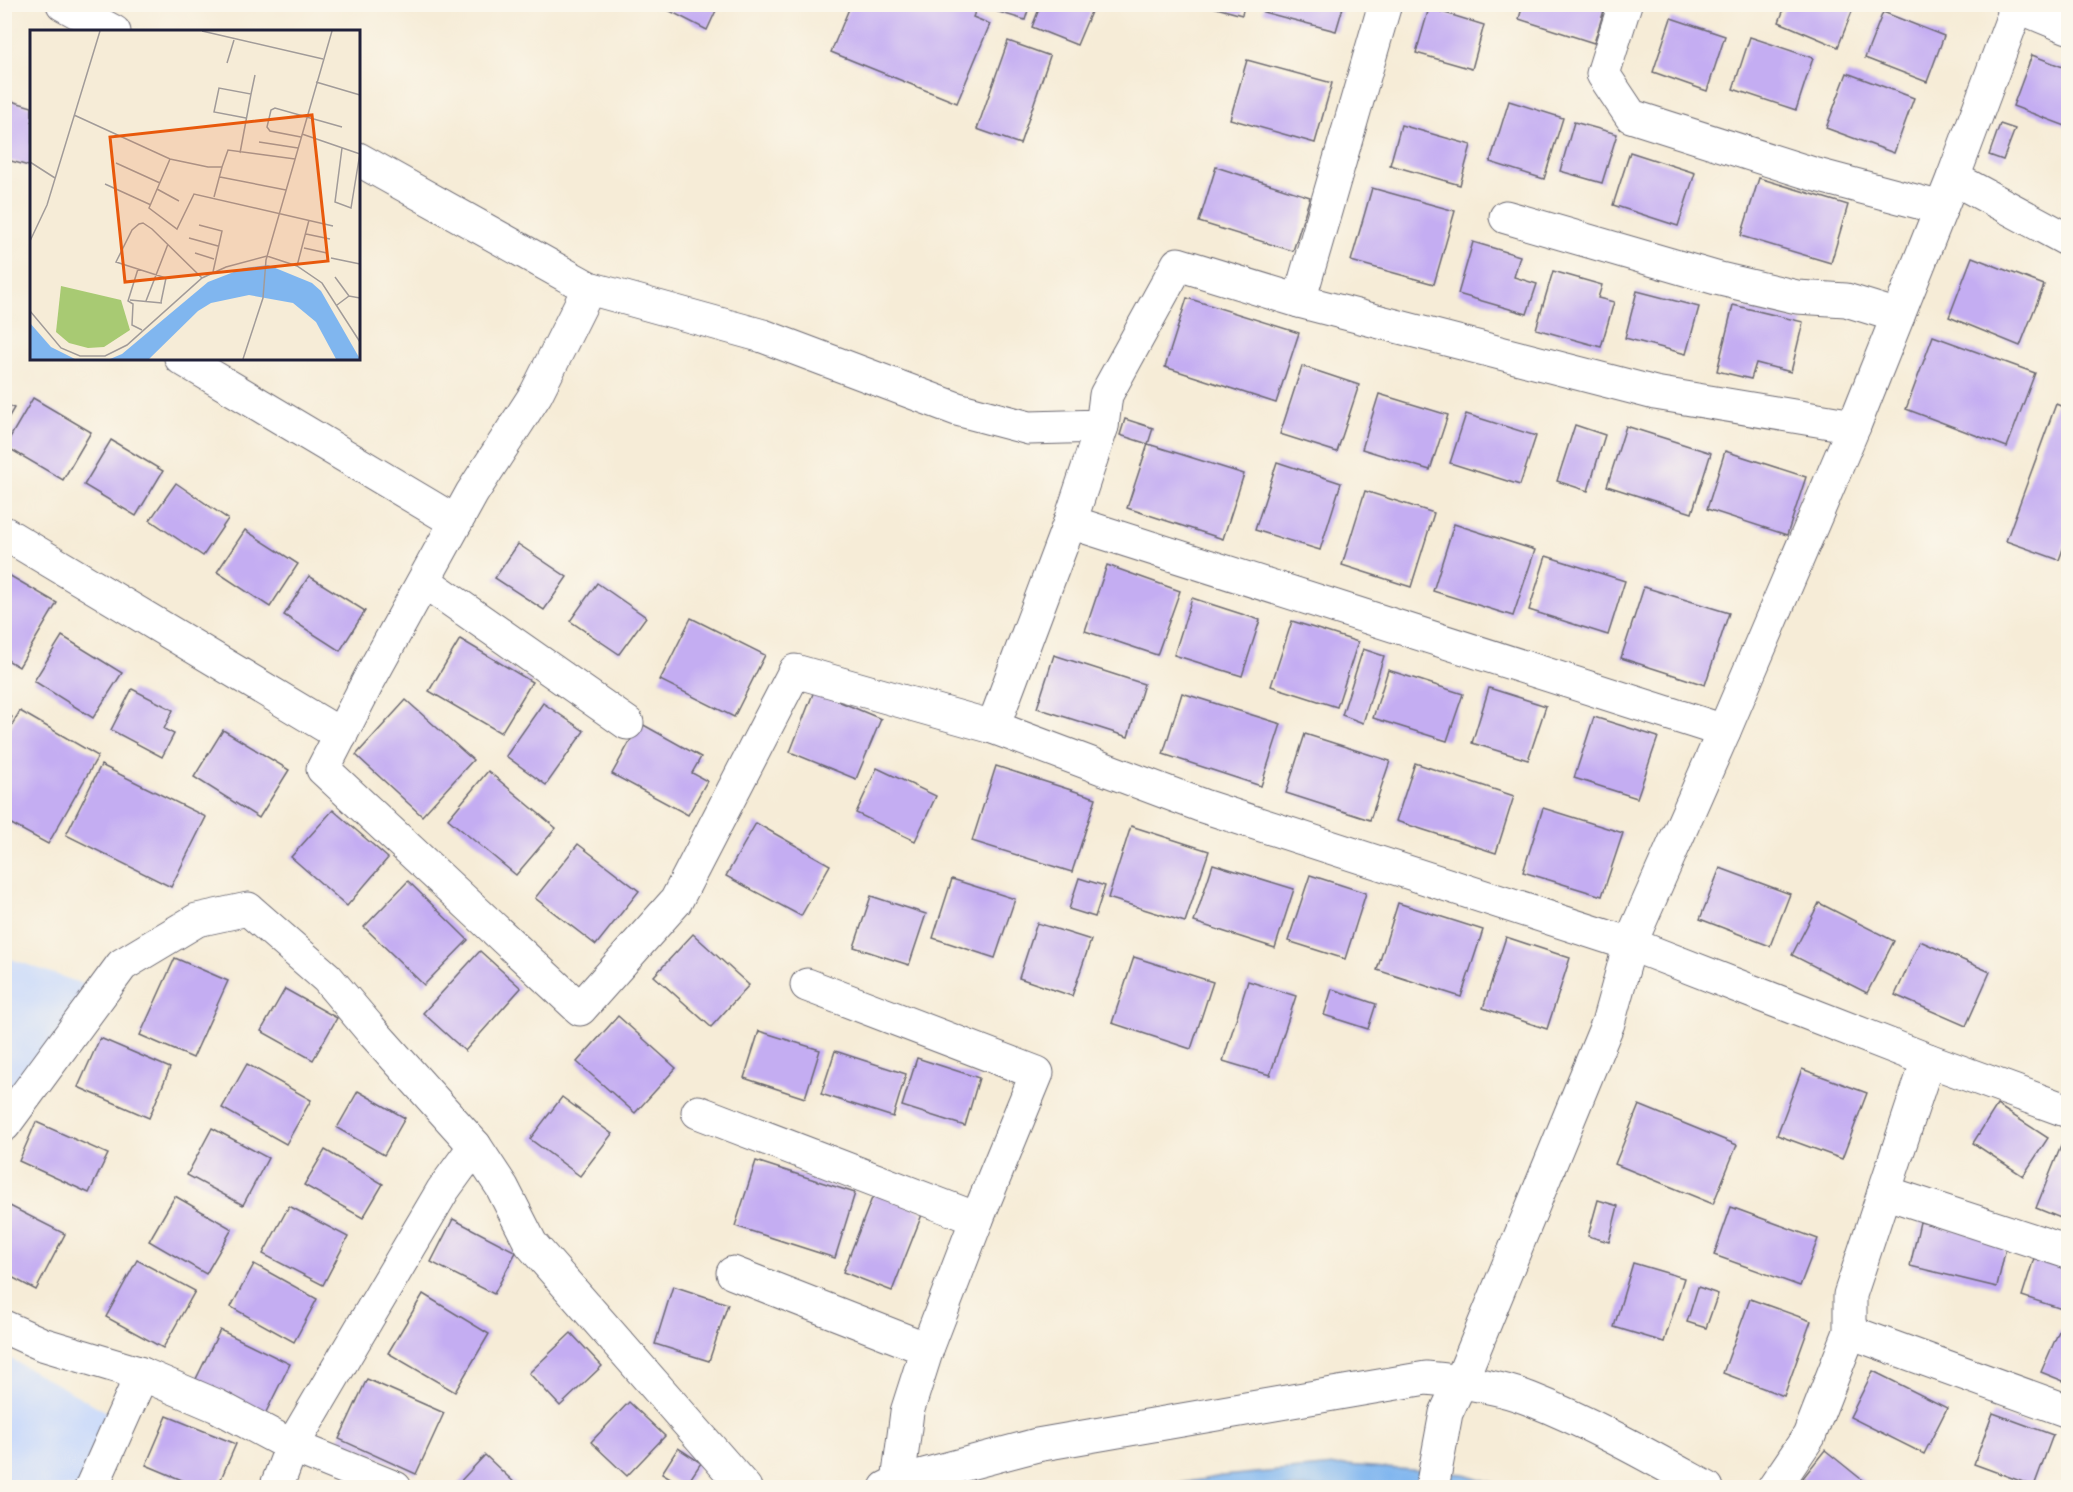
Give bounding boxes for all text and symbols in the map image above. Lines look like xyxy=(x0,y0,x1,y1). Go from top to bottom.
inset map xyxy=(30,30,360,360)

